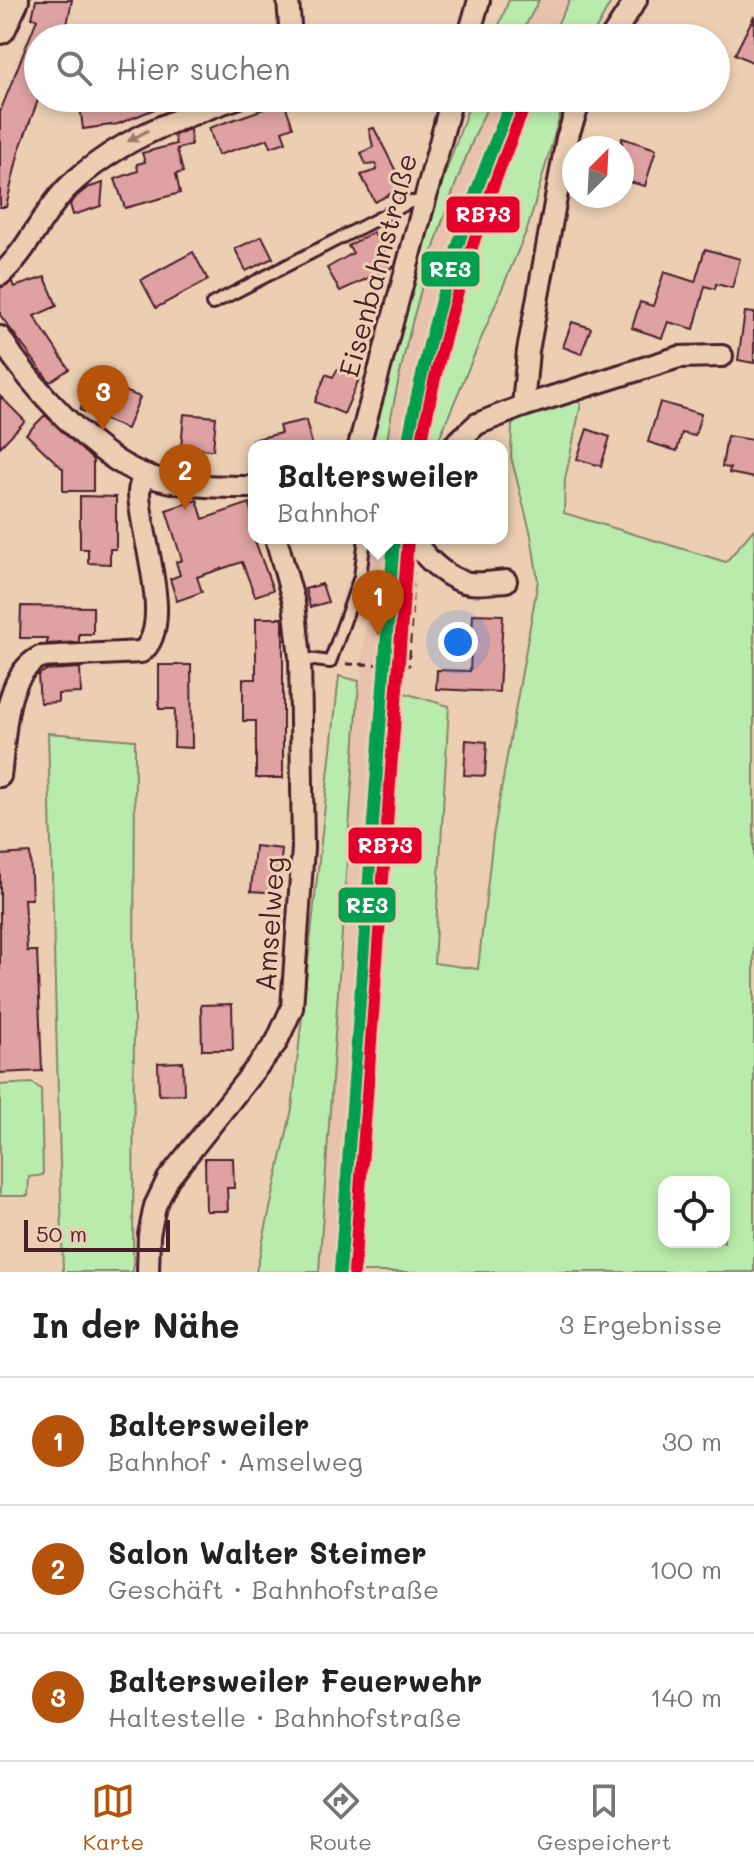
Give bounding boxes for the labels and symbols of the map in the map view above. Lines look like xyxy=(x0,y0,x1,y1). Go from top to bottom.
one-way arrow xyxy=(127,129,149,143)
north arrow xyxy=(562,136,634,208)
street label: Eisenbahnstraße xyxy=(330,149,424,381)
line badge: RB73 xyxy=(445,195,521,234)
text: RB73 xyxy=(455,199,511,228)
line badge: RE3 xyxy=(420,250,481,288)
text: RE3 xyxy=(429,254,471,283)
pin: 3 xyxy=(77,365,129,431)
pin: 2 xyxy=(159,444,211,510)
pin: 1 xyxy=(352,570,404,636)
your location xyxy=(438,622,478,662)
line badge: RB73 xyxy=(347,826,423,865)
text: RB73 xyxy=(357,830,413,859)
street label: Amselweg xyxy=(246,855,292,993)
line badge: RE3 xyxy=(337,886,397,924)
text: RE3 xyxy=(346,890,388,919)
scale bar xyxy=(24,1216,170,1252)

